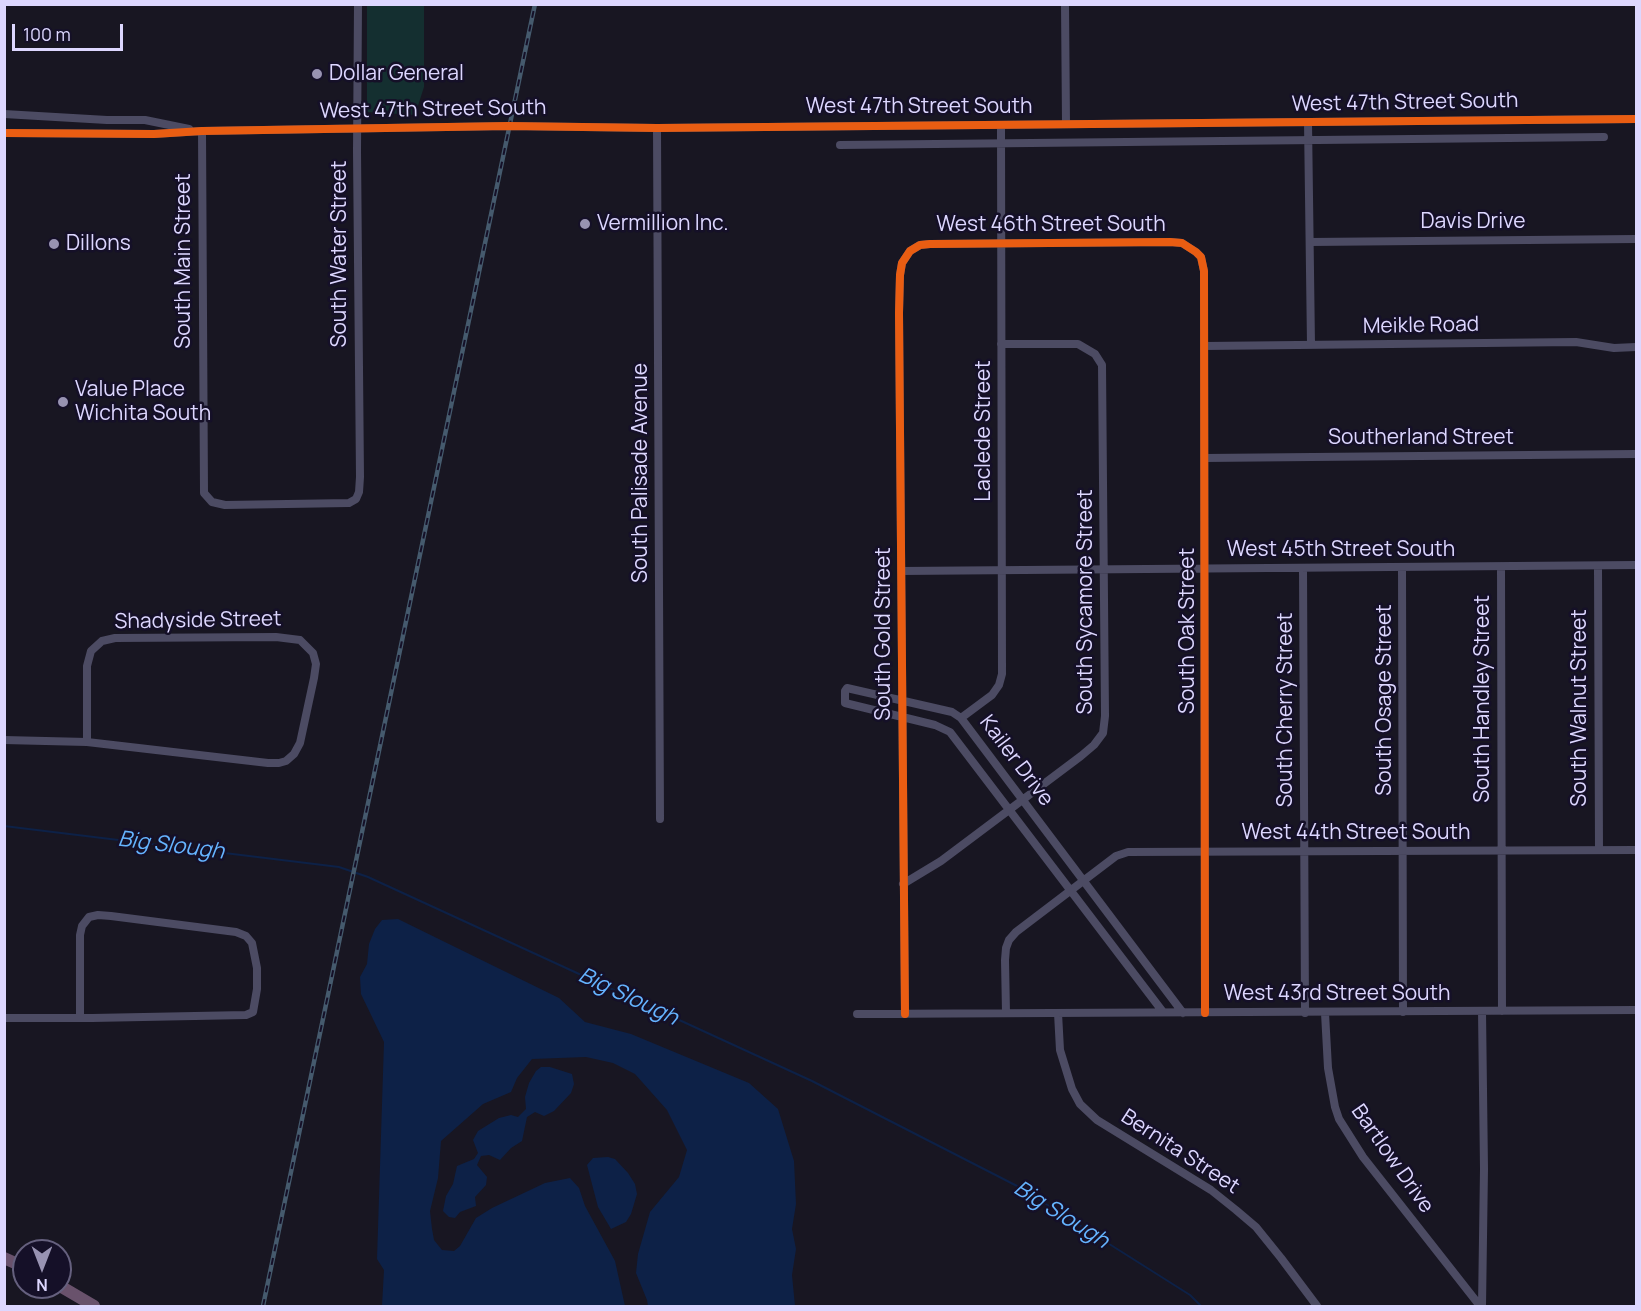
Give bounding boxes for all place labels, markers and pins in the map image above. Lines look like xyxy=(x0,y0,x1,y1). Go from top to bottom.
place label: Dollar General xyxy=(329,61,464,87)
marker: Dollar General xyxy=(310,67,324,81)
place label: Vermillion Inc. xyxy=(597,211,729,237)
marker: Vermillion Inc. xyxy=(578,217,592,231)
place label: Dillons xyxy=(66,231,131,257)
marker: Dillons xyxy=(47,237,61,251)
place label: Value Place Wichita South xyxy=(75,377,211,427)
marker: Value Place Wichita South xyxy=(56,395,70,409)

